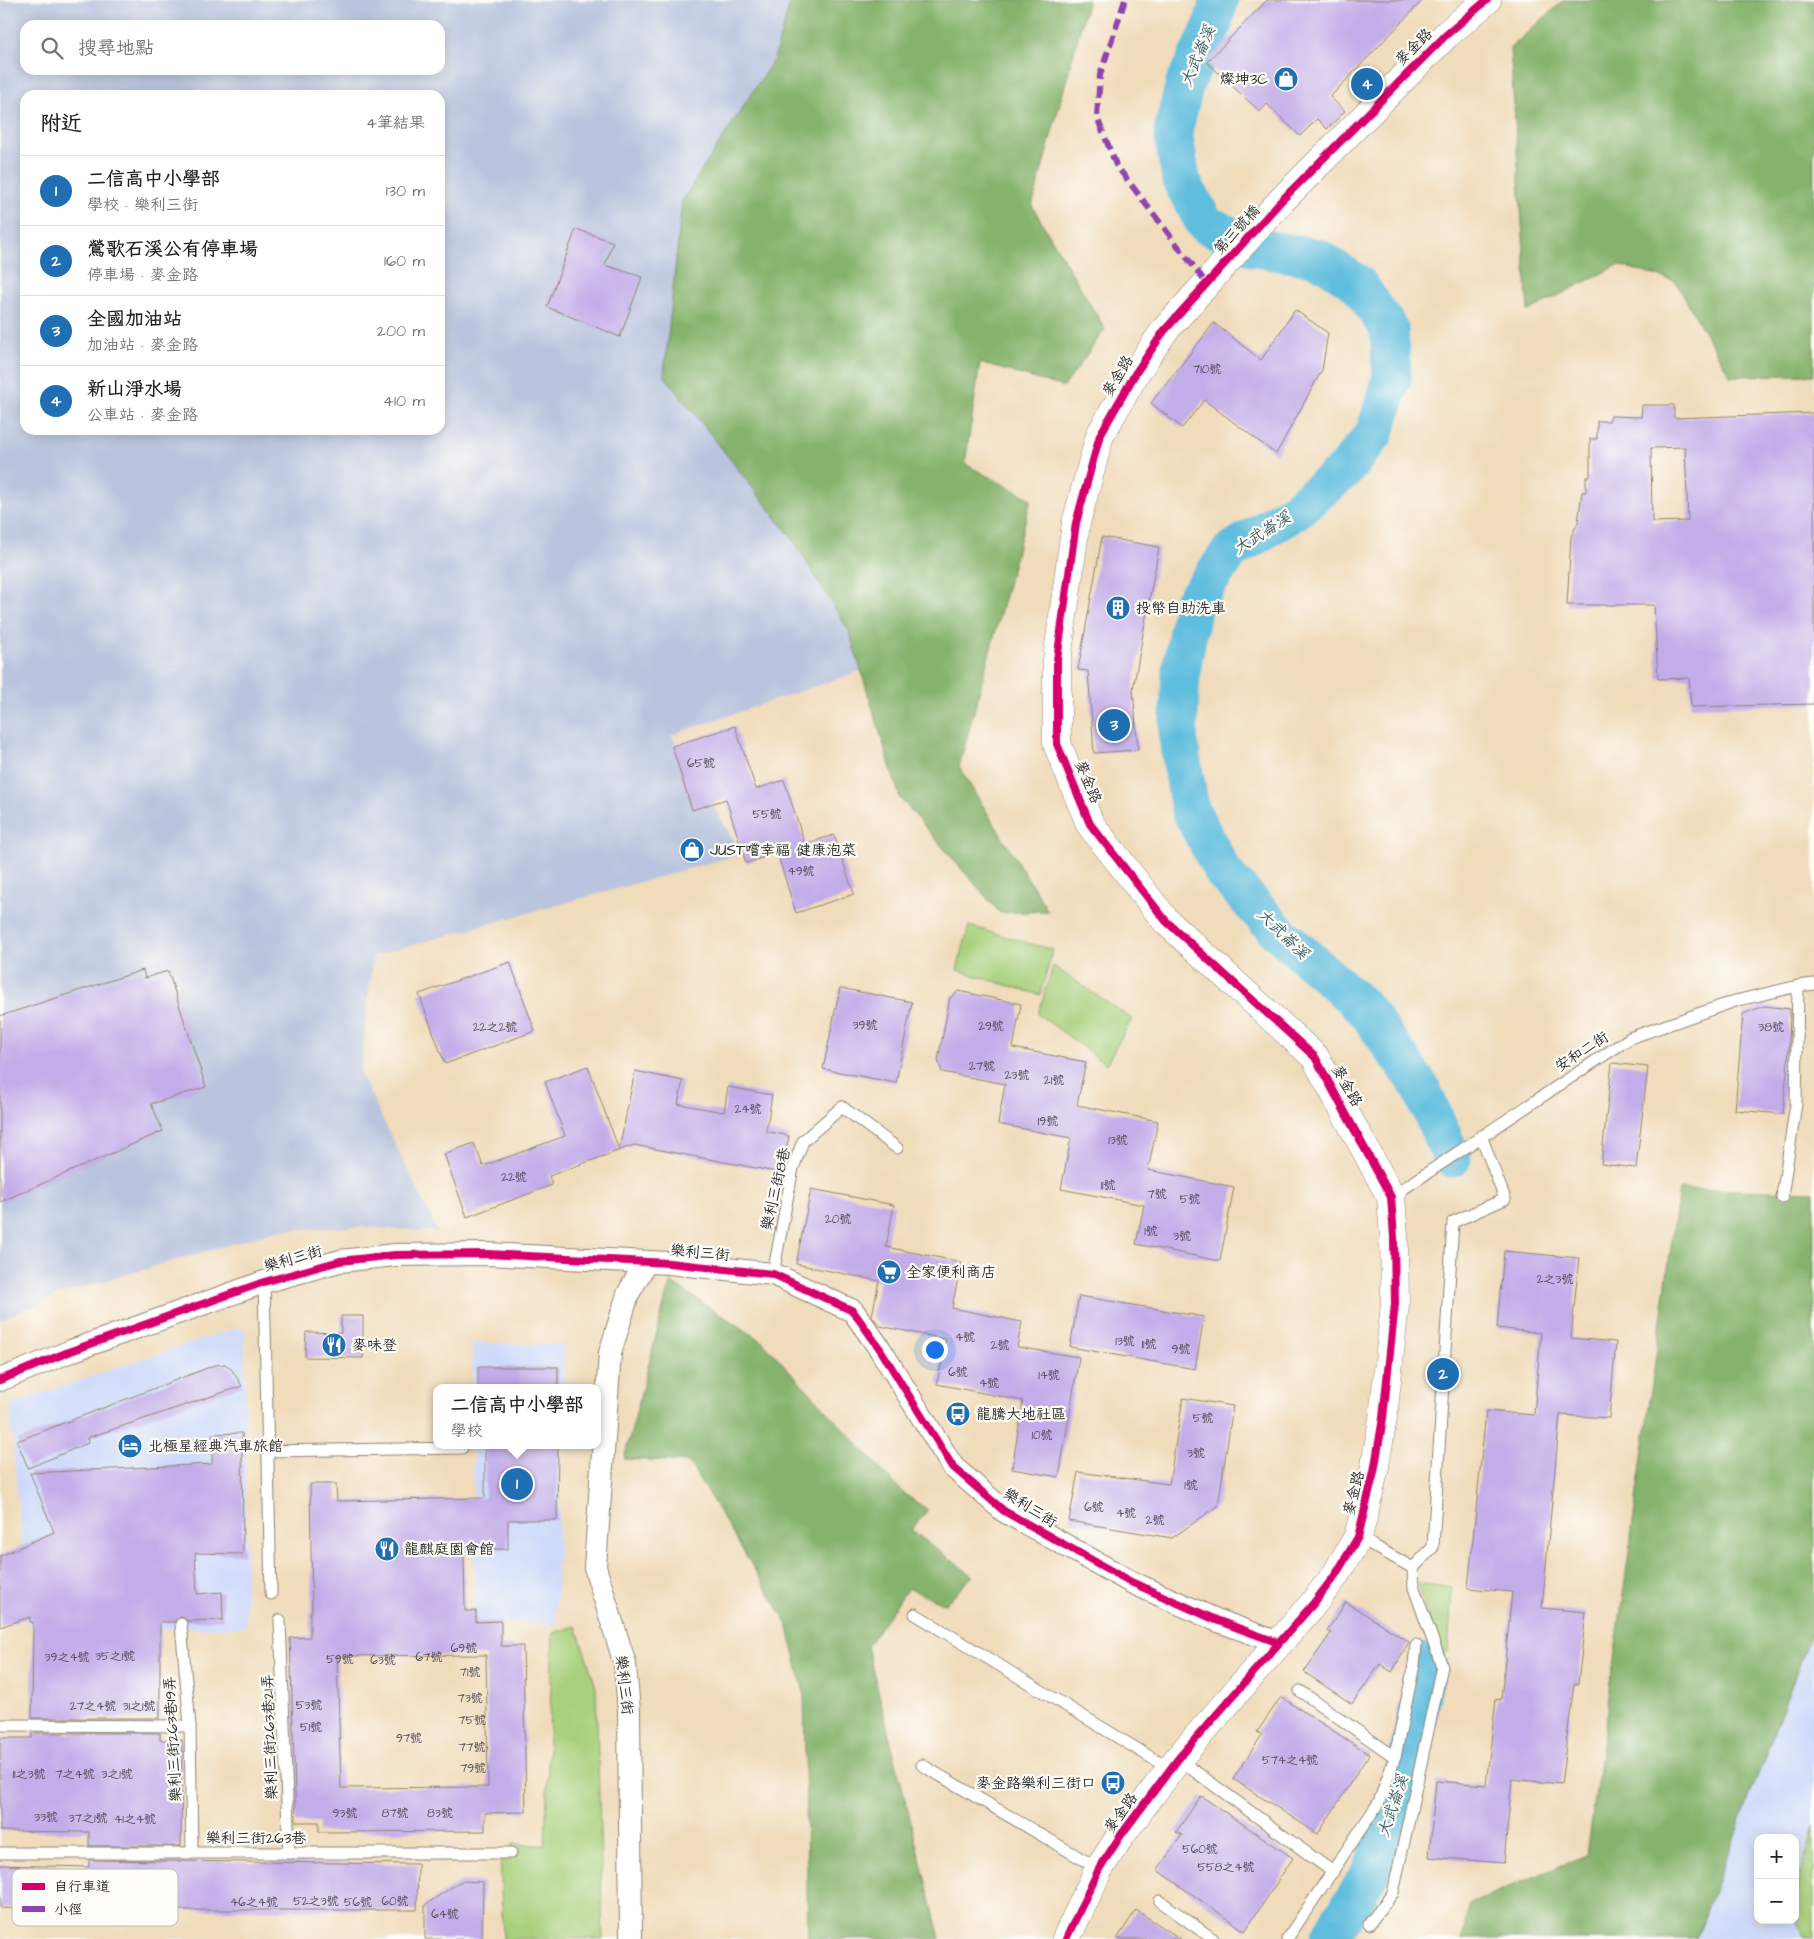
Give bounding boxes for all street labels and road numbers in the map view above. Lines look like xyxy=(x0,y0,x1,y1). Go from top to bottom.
street label: 麥金路 xyxy=(1391,24,1437,70)
street label: 第三號橋 xyxy=(1209,201,1265,259)
street label: 麥金路 xyxy=(1097,351,1139,401)
street label: 麥金路 xyxy=(1070,757,1106,807)
street label: 安和二街 xyxy=(1551,1027,1613,1077)
street label: 麥金路 xyxy=(1327,1061,1367,1111)
street label: 樂利三街8巷 xyxy=(756,1145,796,1233)
street label: 樂利三街 xyxy=(669,1240,731,1266)
street label: 樂利三街 xyxy=(261,1241,325,1277)
street label: 麥金路 xyxy=(1338,1469,1370,1517)
street label: 樂利三街 xyxy=(999,1483,1061,1533)
street label: 樂利三街 xyxy=(610,1654,638,1716)
street label: 樂利三街263巷21弄 xyxy=(257,1674,283,1800)
street label: 樂利三街263巷19弄 xyxy=(159,1675,187,1803)
street label: 麥金路 xyxy=(1099,1789,1143,1837)
street label: 樂利三街263巷 xyxy=(206,1828,306,1849)

